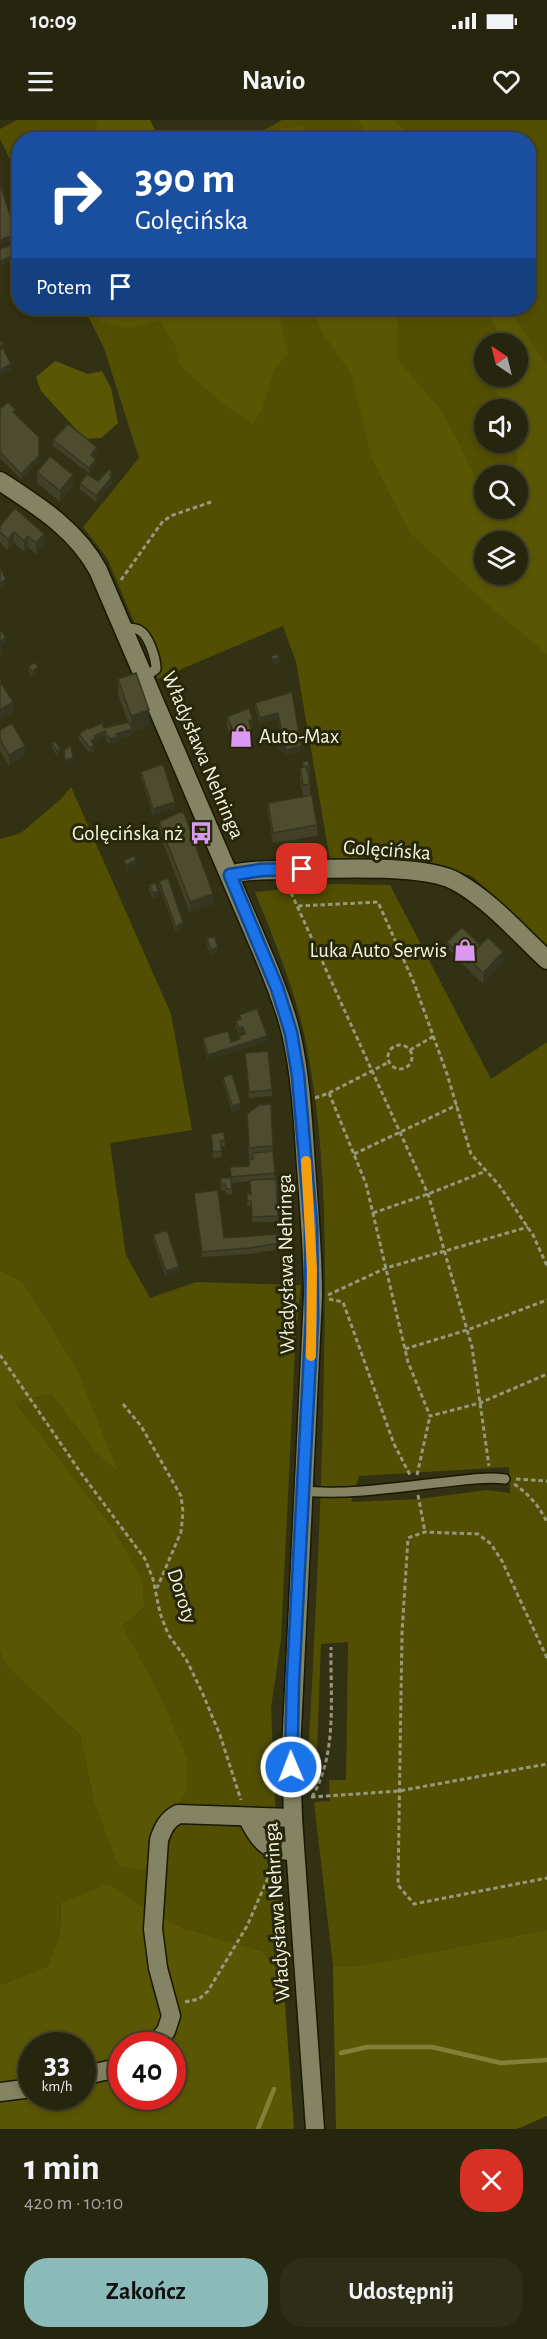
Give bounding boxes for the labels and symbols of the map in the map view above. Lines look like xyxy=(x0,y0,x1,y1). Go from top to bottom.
north arrow xyxy=(474,333,528,387)
street label: Władysława Nehringa xyxy=(158,668,248,842)
shop icon: Auto-Max xyxy=(228,723,254,749)
place label: Auto-Max xyxy=(259,726,339,747)
bus stop icon: Golęcińska nż xyxy=(188,820,214,846)
place label: Golęcińska nż xyxy=(72,823,183,844)
street label: Golęcińska xyxy=(342,836,432,864)
pin xyxy=(276,843,327,894)
shop icon: Luka Auto Serwis xyxy=(452,937,478,963)
place label: Luka Auto Serwis xyxy=(309,940,447,961)
street label: Władysława Nehringa xyxy=(274,1174,298,1354)
street label: Doroty xyxy=(163,1566,201,1626)
position arrow xyxy=(259,1735,323,1799)
street label: Władysława Nehringa xyxy=(260,1821,294,2003)
speed limit sign: 40 xyxy=(108,2032,186,2110)

